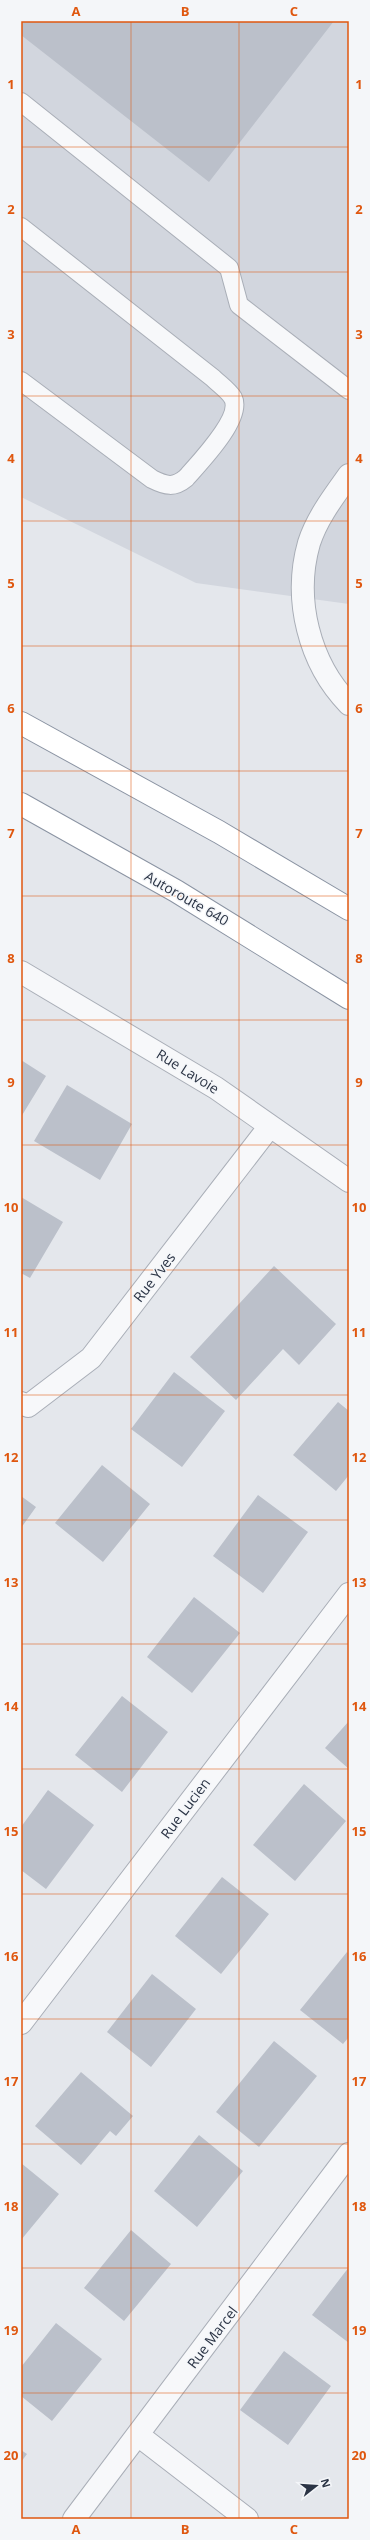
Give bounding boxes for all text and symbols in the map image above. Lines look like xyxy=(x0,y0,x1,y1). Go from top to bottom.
text: A xyxy=(72,2,81,20)
text: B xyxy=(181,2,190,20)
text: C xyxy=(290,2,298,20)
text: 1 xyxy=(7,75,15,93)
text: 1 xyxy=(355,75,363,93)
text: 2 xyxy=(7,200,15,218)
text: 2 xyxy=(355,200,363,218)
text: 3 xyxy=(7,325,15,343)
text: 3 xyxy=(355,325,363,343)
text: 4 xyxy=(7,449,15,467)
text: 4 xyxy=(355,449,363,467)
text: 5 xyxy=(7,574,15,592)
text: 5 xyxy=(355,574,363,592)
text: 6 xyxy=(7,699,15,717)
text: 6 xyxy=(355,699,363,717)
text: 7 xyxy=(7,824,15,842)
text: 7 xyxy=(355,824,363,842)
street label: Autoroute 640 xyxy=(142,866,232,930)
text: 8 xyxy=(7,949,15,967)
text: 8 xyxy=(355,949,363,967)
street label: Rue Lavoie xyxy=(153,1044,223,1098)
text: 9 xyxy=(7,1073,15,1091)
text: 9 xyxy=(355,1073,363,1091)
text: 10 xyxy=(4,1198,18,1216)
text: 10 xyxy=(352,1198,366,1216)
street label: Rue Yves xyxy=(129,1248,180,1306)
text: 11 xyxy=(4,1323,18,1341)
text: 11 xyxy=(352,1323,366,1341)
text: 12 xyxy=(4,1448,19,1466)
text: 12 xyxy=(352,1448,367,1466)
text: 13 xyxy=(4,1573,18,1591)
text: 13 xyxy=(352,1573,366,1591)
text: 14 xyxy=(4,1697,19,1715)
text: 14 xyxy=(352,1697,367,1715)
street label: Rue Lucien xyxy=(156,1774,214,1842)
text: 15 xyxy=(4,1822,18,1840)
text: 15 xyxy=(352,1822,366,1840)
text: 16 xyxy=(4,1947,19,1965)
text: 16 xyxy=(352,1947,367,1965)
text: 17 xyxy=(4,2072,19,2090)
text: 17 xyxy=(352,2072,367,2090)
text: 18 xyxy=(4,2197,18,2215)
text: 18 xyxy=(352,2197,366,2215)
street label: Rue Marcel xyxy=(182,2302,242,2372)
text: 19 xyxy=(4,2321,18,2339)
text: 19 xyxy=(352,2321,366,2339)
text: 20 xyxy=(4,2446,18,2464)
text: 20 xyxy=(352,2446,366,2464)
north arrow xyxy=(296,2466,336,2506)
text: N xyxy=(318,2476,335,2489)
text: A xyxy=(72,2520,81,2538)
text: B xyxy=(181,2520,190,2538)
text: C xyxy=(290,2520,298,2538)

